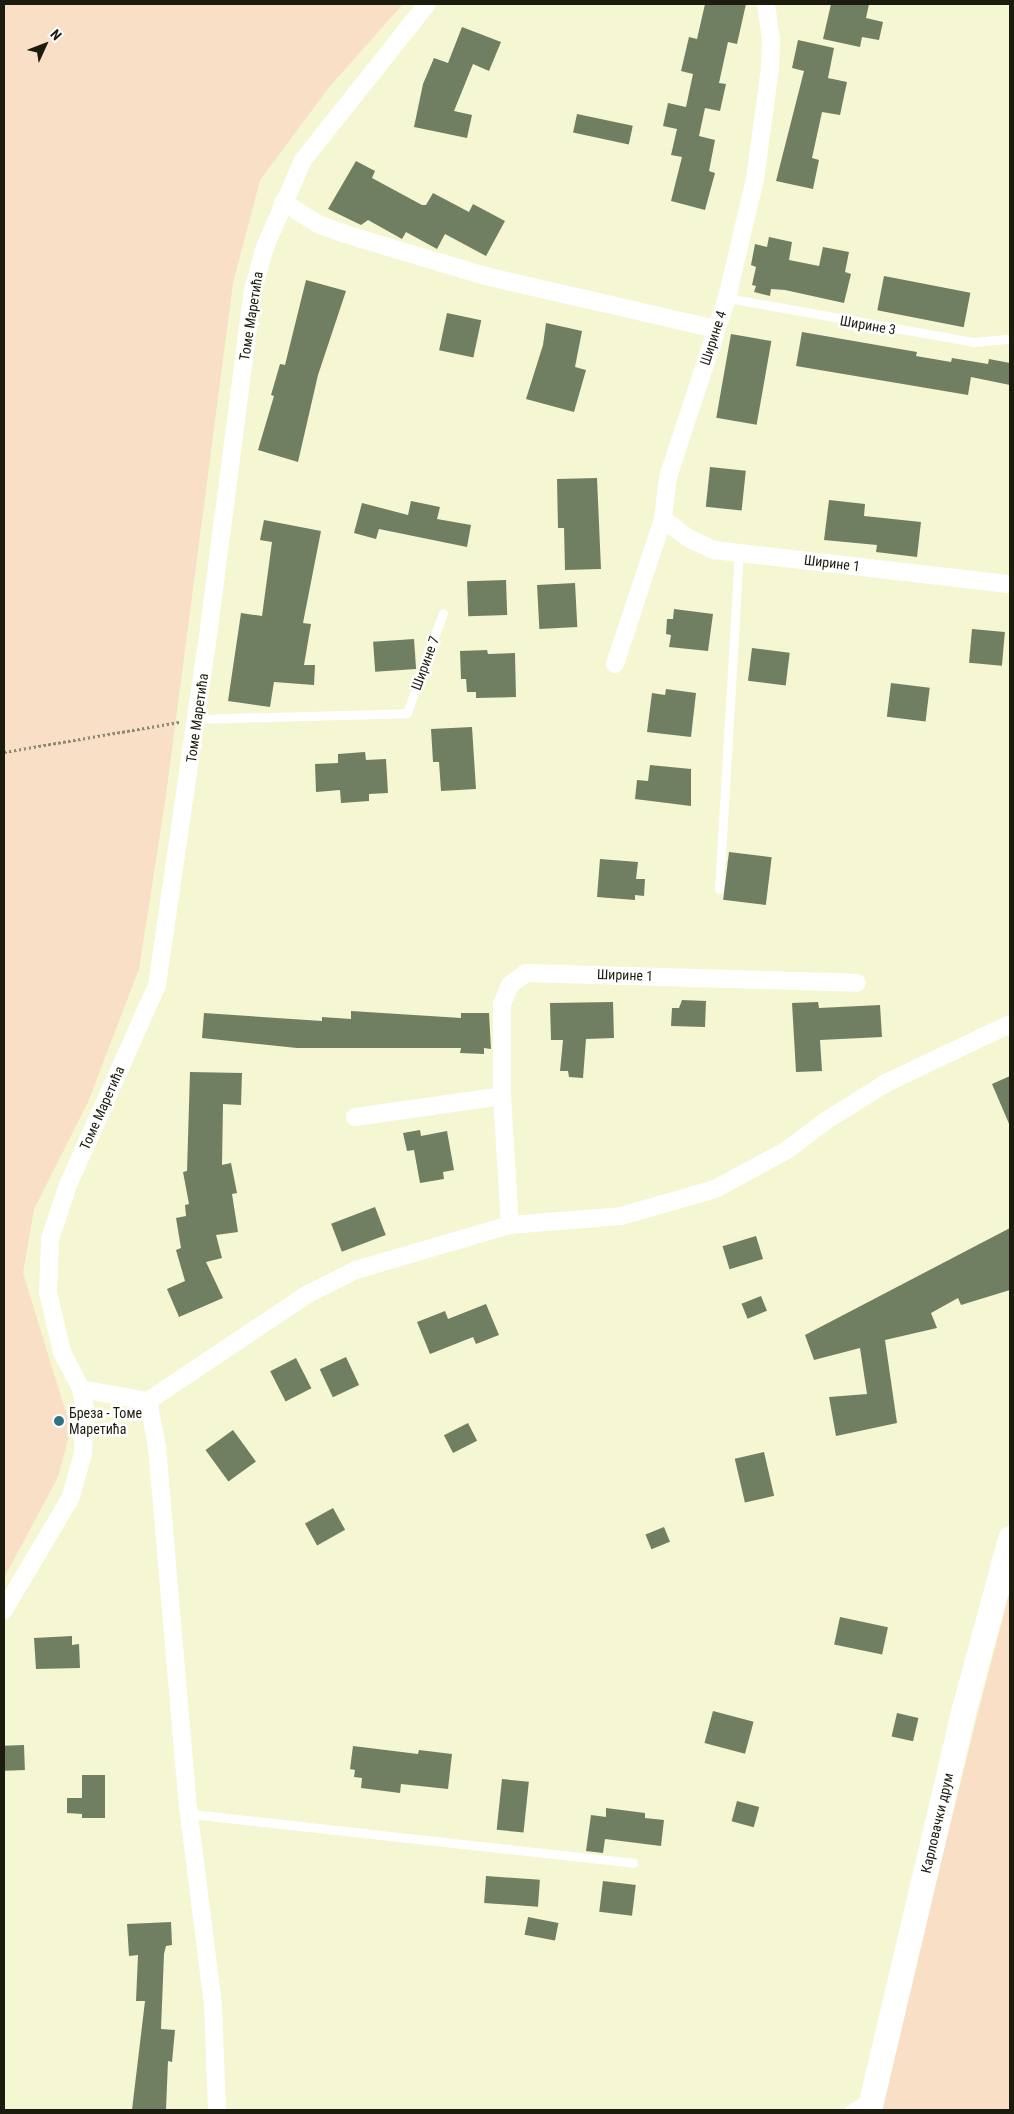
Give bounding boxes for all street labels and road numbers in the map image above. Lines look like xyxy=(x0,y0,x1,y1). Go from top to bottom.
street label: Томе Маретића xyxy=(236,270,266,362)
street label: Ширине 4 xyxy=(696,309,730,367)
street label: Ширине 3 xyxy=(839,312,897,338)
street label: Ширине 1 xyxy=(803,551,861,575)
street label: Ширине 7 xyxy=(407,634,443,692)
street label: Томе Маретића xyxy=(182,672,212,764)
street label: Ширине 1 xyxy=(597,966,653,984)
street label: Томе Маретића xyxy=(76,1064,128,1152)
street label: Карловачки друм xyxy=(917,1771,957,1875)

